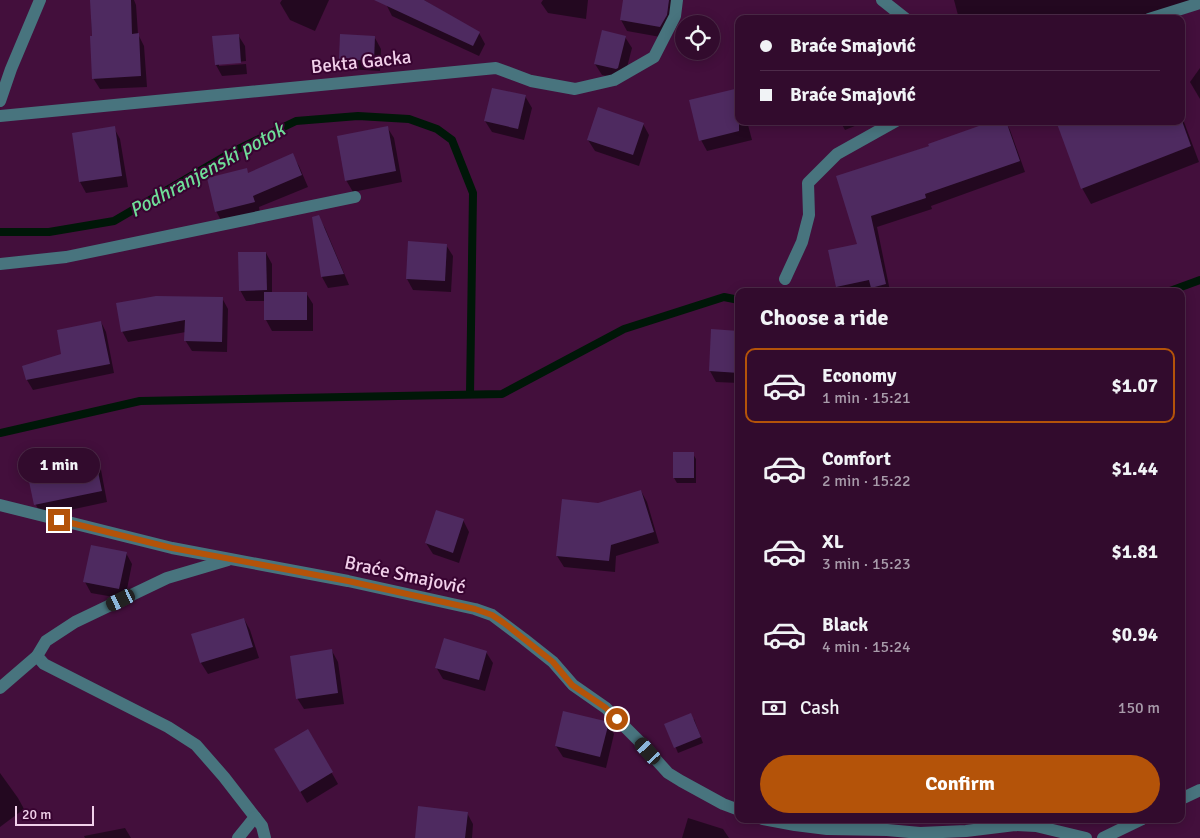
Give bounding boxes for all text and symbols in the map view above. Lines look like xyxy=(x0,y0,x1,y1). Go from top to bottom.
map controls xyxy=(675,15,720,60)
button: locate xyxy=(675,15,720,60)
text: Braće Smajović xyxy=(790,34,916,58)
street label: Bekta Gacka xyxy=(310,45,412,79)
text: Braće Smajović xyxy=(790,83,916,107)
water label: Podhranjenski potok xyxy=(125,116,291,223)
text: Choose a ride xyxy=(760,304,888,331)
icon: car xyxy=(762,363,807,408)
text: Economy xyxy=(822,364,896,388)
text: $1.07 xyxy=(1112,374,1158,398)
text: 1 min · 15:21 xyxy=(822,388,911,408)
icon: car xyxy=(762,446,807,491)
text: Comfort xyxy=(822,447,891,471)
callout: 1 min xyxy=(18,448,100,482)
text: 1 min xyxy=(40,455,78,475)
text: $1.44 xyxy=(1112,457,1158,481)
text: 2 min · 15:22 xyxy=(822,471,911,491)
route end xyxy=(48,509,70,531)
icon: car xyxy=(762,529,807,574)
text: XL xyxy=(822,530,844,554)
text: $1.81 xyxy=(1112,540,1158,564)
street label: Braće Smajović xyxy=(342,550,468,600)
text: 3 min · 15:23 xyxy=(822,554,911,574)
car xyxy=(104,587,137,613)
icon: car xyxy=(762,612,807,657)
text: Black xyxy=(822,613,868,637)
text: $0.94 xyxy=(1112,623,1158,647)
text: 4 min · 15:24 xyxy=(822,637,911,657)
icon: cash xyxy=(760,694,788,722)
text: Cash xyxy=(800,696,840,720)
text: 150 m xyxy=(1118,698,1160,718)
route start xyxy=(606,708,628,730)
car xyxy=(632,735,663,767)
button: Confirm xyxy=(760,755,1160,813)
scale bar xyxy=(15,803,94,826)
text: 20 m xyxy=(22,806,51,823)

